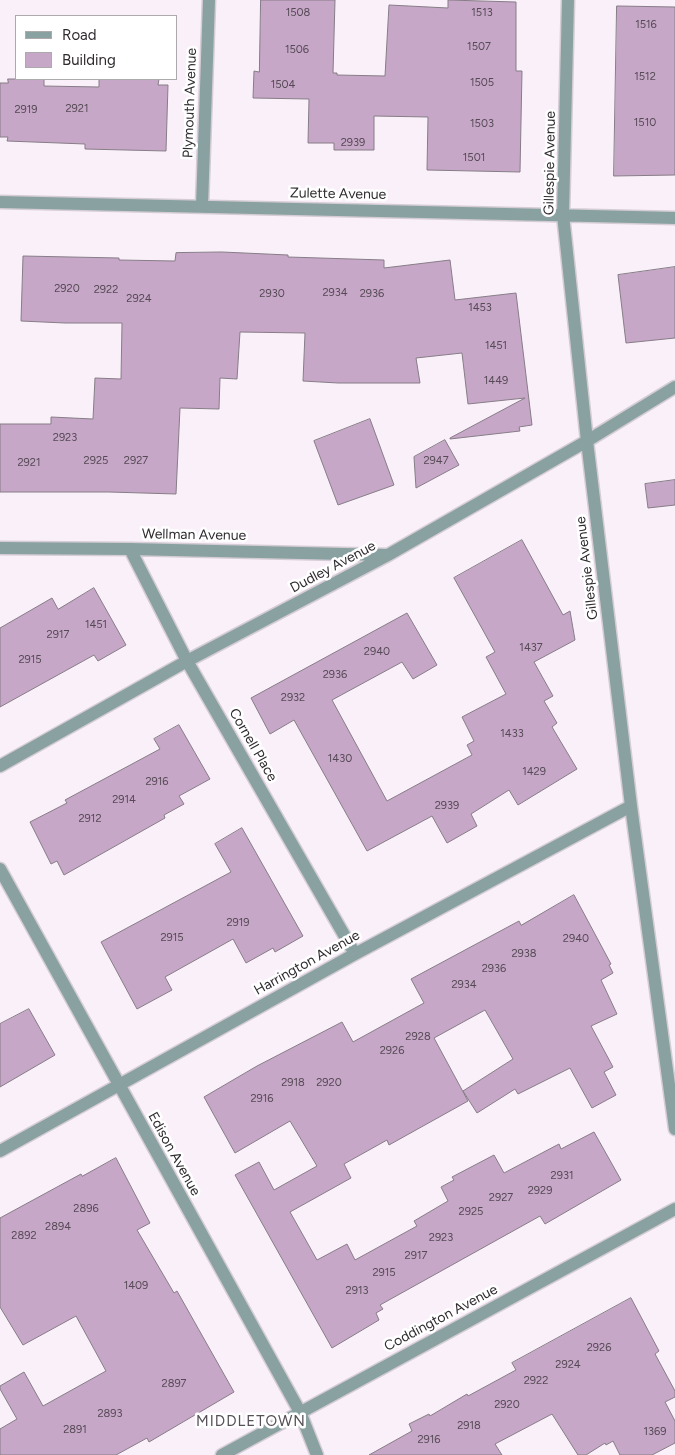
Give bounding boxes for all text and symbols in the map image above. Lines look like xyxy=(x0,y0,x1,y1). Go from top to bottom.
house number: 1508 xyxy=(286,6,310,20)
house number: 1513 xyxy=(471,6,493,20)
legend xyxy=(15,15,178,80)
house number: 1516 xyxy=(635,18,657,32)
text: Road xyxy=(62,26,97,44)
house number: 1507 xyxy=(467,40,491,54)
house number: 1506 xyxy=(285,43,309,57)
street label: Plymouth Avenue xyxy=(180,48,200,158)
text: Building xyxy=(62,51,116,69)
house number: 1512 xyxy=(634,70,656,84)
house number: 1505 xyxy=(470,76,494,90)
house number: 1504 xyxy=(271,78,295,92)
house number: 2921 xyxy=(65,102,89,116)
house number: 2919 xyxy=(14,103,38,117)
street label: Gillespie Avenue xyxy=(541,111,559,215)
house number: 1510 xyxy=(634,116,656,130)
house number: 1503 xyxy=(470,117,494,131)
house number: 2939 xyxy=(341,136,365,150)
house number: 1501 xyxy=(463,151,485,165)
street label: Zulette Avenue xyxy=(290,185,386,203)
house number: 2920 xyxy=(54,282,80,296)
house number: 2922 xyxy=(94,283,118,297)
house number: 2934 xyxy=(322,286,348,300)
house number: 2930 xyxy=(259,287,285,301)
house number: 2936 xyxy=(360,287,384,301)
house number: 2924 xyxy=(126,292,152,306)
house number: 1453 xyxy=(468,301,492,315)
house number: 1451 xyxy=(485,339,507,353)
house number: 1449 xyxy=(484,374,508,388)
house number: 2923 xyxy=(53,431,77,445)
house number: 2925 xyxy=(84,454,108,468)
house number: 2927 xyxy=(124,454,148,468)
house number: 2947 xyxy=(423,454,449,468)
house number: 2921 xyxy=(17,456,41,470)
street label: Gillespie Avenue xyxy=(572,515,602,621)
street label: Wellman Avenue xyxy=(142,526,246,544)
street label: Dudley Avenue xyxy=(287,537,379,597)
house number: 1451 xyxy=(85,618,107,632)
house number: 2917 xyxy=(47,628,69,642)
house number: 1437 xyxy=(519,641,543,655)
house number: 2940 xyxy=(364,645,390,659)
house number: 2915 xyxy=(18,653,42,667)
house number: 2936 xyxy=(323,668,347,682)
house number: 2932 xyxy=(281,691,305,705)
street label: Cornell Place xyxy=(225,705,281,785)
house number: 1433 xyxy=(500,727,524,741)
house number: 1430 xyxy=(328,752,352,766)
house number: 1429 xyxy=(522,765,546,779)
house number: 2916 xyxy=(145,775,169,789)
house number: 2914 xyxy=(112,793,136,807)
house number: 2939 xyxy=(435,799,459,813)
house number: 2912 xyxy=(78,812,102,826)
house number: 2919 xyxy=(226,916,250,930)
street label: Harrington Avenue xyxy=(251,927,363,999)
house number: 2915 xyxy=(160,931,184,945)
house number: 2940 xyxy=(563,932,589,946)
house number: 2938 xyxy=(511,947,537,961)
house number: 2936 xyxy=(482,962,506,976)
house number: 2934 xyxy=(451,978,477,992)
house number: 2928 xyxy=(405,1030,431,1044)
house number: 2926 xyxy=(380,1044,404,1058)
house number: 2918 xyxy=(281,1076,305,1090)
house number: 2920 xyxy=(316,1076,342,1090)
house number: 2916 xyxy=(250,1092,274,1106)
street label: Edison Avenue xyxy=(144,1109,204,1199)
house number: 2931 xyxy=(551,1169,573,1183)
house number: 2929 xyxy=(528,1184,552,1198)
house number: 2927 xyxy=(489,1191,513,1205)
house number: 2896 xyxy=(73,1202,99,1216)
house number: 2925 xyxy=(459,1205,483,1219)
house number: 2894 xyxy=(45,1220,71,1234)
house number: 2892 xyxy=(11,1229,37,1243)
house number: 2923 xyxy=(429,1231,453,1245)
house number: 2917 xyxy=(405,1249,427,1263)
house number: 2915 xyxy=(372,1266,396,1280)
house number: 1409 xyxy=(124,1279,148,1293)
street label: Coddington Avenue xyxy=(381,1281,501,1355)
house number: 2913 xyxy=(346,1284,368,1298)
house number: 2926 xyxy=(587,1341,611,1355)
house number: 2924 xyxy=(555,1358,581,1372)
house number: 2922 xyxy=(524,1374,548,1388)
house number: 2897 xyxy=(161,1377,187,1391)
house number: 2920 xyxy=(494,1398,520,1412)
house number: 2893 xyxy=(97,1407,123,1421)
district label: MIDDLETOWN xyxy=(195,1413,307,1431)
house number: 2918 xyxy=(457,1419,481,1433)
house number: 2891 xyxy=(63,1423,87,1437)
house number: 1369 xyxy=(644,1425,666,1439)
house number: 2916 xyxy=(417,1433,441,1447)

